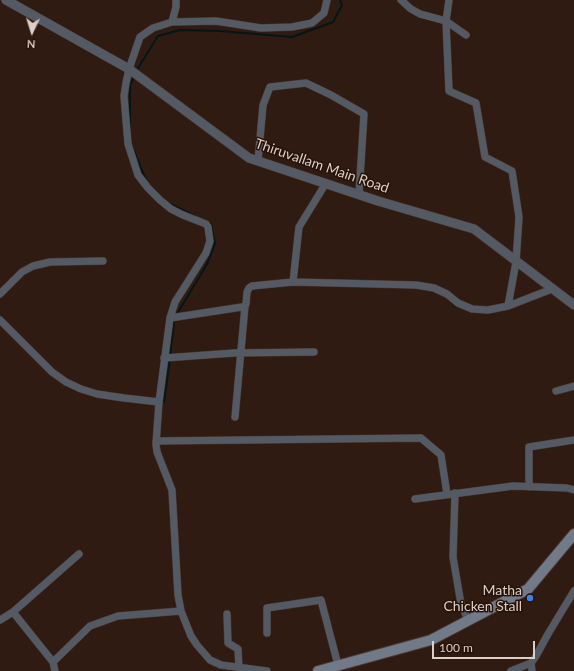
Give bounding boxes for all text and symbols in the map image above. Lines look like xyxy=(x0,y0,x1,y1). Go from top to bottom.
north arrow xyxy=(12,12,52,52)
text: N xyxy=(26,38,36,51)
street label: Thiruvallam Main Road xyxy=(253,135,391,197)
place label: Matha Chicken Stall xyxy=(443,582,522,614)
marker: Matha Chicken Stall xyxy=(525,593,535,603)
scale bar xyxy=(434,633,537,659)
text: 100 m xyxy=(439,640,473,655)

